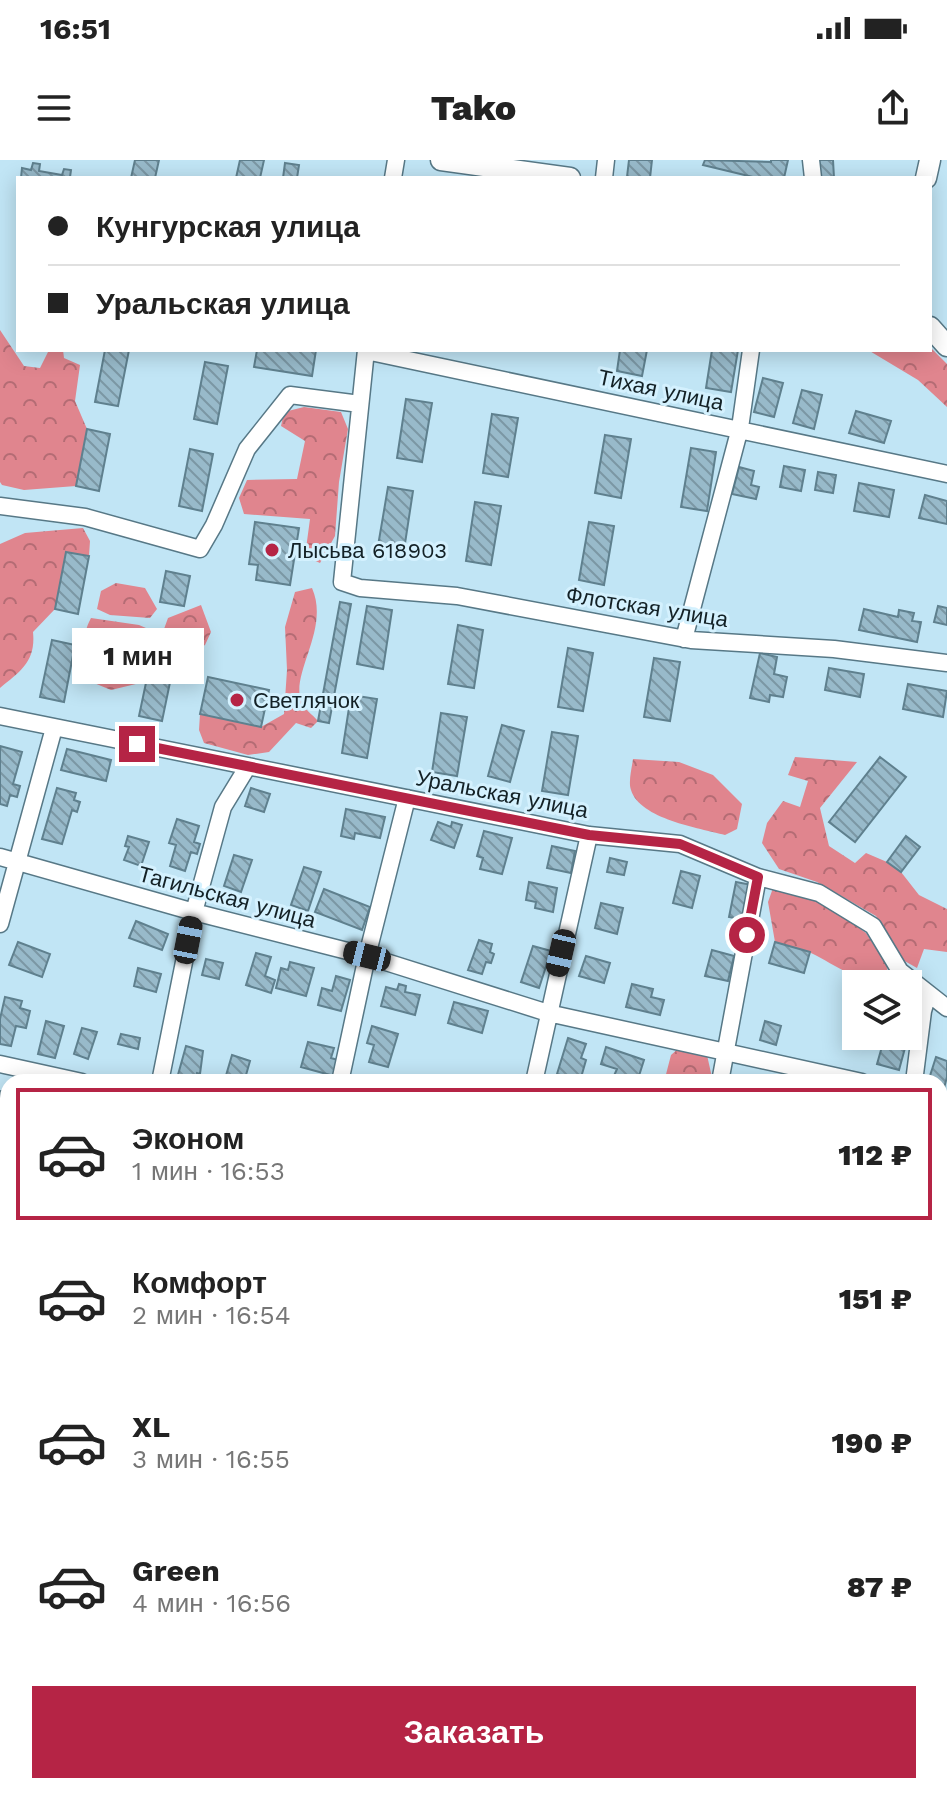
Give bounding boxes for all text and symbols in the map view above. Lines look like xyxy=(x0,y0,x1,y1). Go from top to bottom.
text: 16:51 xyxy=(40,11,111,46)
icon: menu xyxy=(32,86,76,130)
icon: share xyxy=(871,86,915,130)
text: Tako xyxy=(431,87,516,129)
text: Кунгурская улица xyxy=(96,209,360,244)
text: Уральская улица xyxy=(96,286,350,321)
street label: Тихая улица xyxy=(596,365,727,416)
place label: Лысьва 618903 xyxy=(288,538,447,563)
marker: Лысьва 618903 xyxy=(263,541,281,559)
street label: Флотская улица xyxy=(564,582,731,632)
callout: 1 мин xyxy=(71,628,203,684)
text: 1 мин xyxy=(103,641,173,671)
place label: Светлячок xyxy=(253,688,360,713)
marker: Светлячок xyxy=(228,691,246,709)
route end xyxy=(119,726,155,762)
street label: Уральская улица xyxy=(414,765,591,823)
street label: Тагильская улица xyxy=(136,861,319,933)
car xyxy=(172,914,204,966)
route start xyxy=(729,917,765,953)
car xyxy=(544,927,578,979)
car xyxy=(341,939,393,973)
map controls xyxy=(842,970,922,1050)
button: layers xyxy=(842,970,922,1050)
icon: car xyxy=(36,1118,108,1190)
text: Эконом xyxy=(132,1121,245,1156)
text: 112 ₽ xyxy=(838,1137,912,1172)
text: 1 мин · 16:53 xyxy=(132,1156,285,1186)
icon: car xyxy=(36,1262,108,1334)
text: Комфорт xyxy=(132,1265,267,1300)
text: 151 ₽ xyxy=(839,1281,912,1316)
text: 2 мин · 16:54 xyxy=(132,1300,291,1330)
icon: car xyxy=(36,1406,108,1478)
text: XL xyxy=(132,1409,170,1444)
text: 190 ₽ xyxy=(832,1425,912,1460)
text: 3 мин · 16:55 xyxy=(132,1444,290,1474)
icon: car xyxy=(36,1550,108,1622)
text: Green xyxy=(132,1553,220,1588)
text: 87 ₽ xyxy=(847,1569,912,1604)
text: 4 мин · 16:56 xyxy=(132,1588,291,1618)
button: Заказать xyxy=(32,1686,916,1778)

